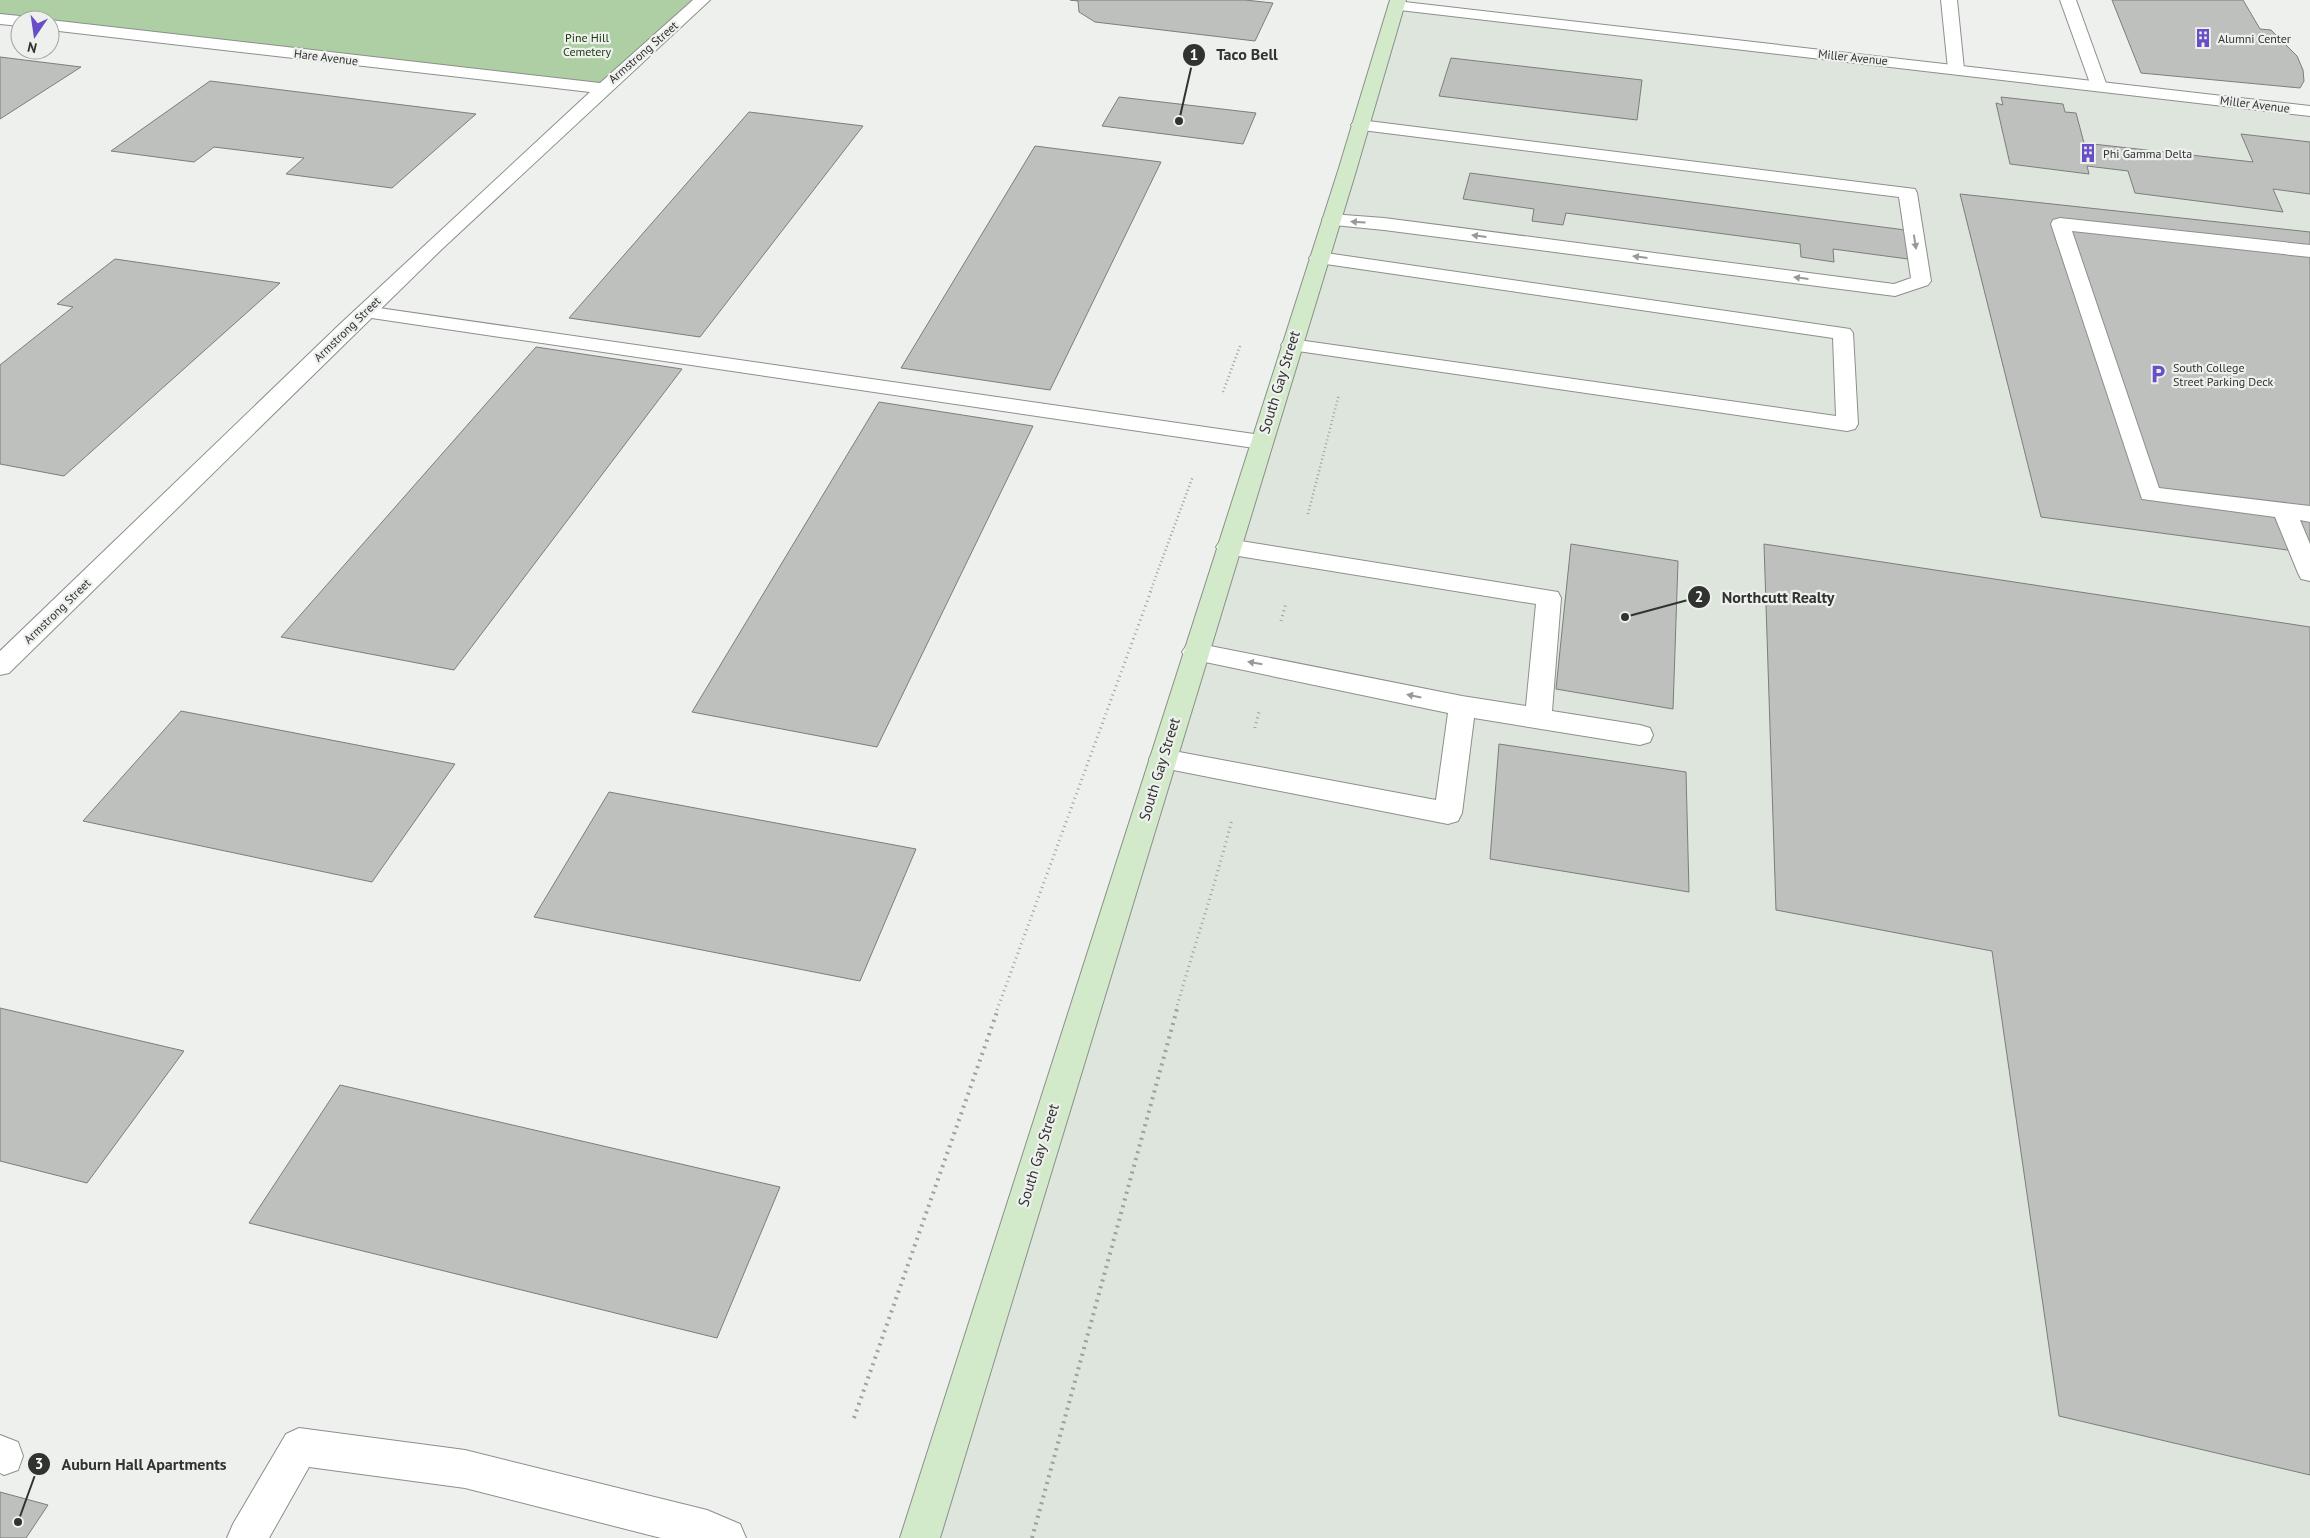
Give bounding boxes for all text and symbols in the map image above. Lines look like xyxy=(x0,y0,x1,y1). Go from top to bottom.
north arrow xyxy=(10,10,60,60)
street label: Armstrong Street xyxy=(605,18,681,86)
building icon: Alumni Center xyxy=(2192,27,2214,49)
park label: Pine Hill Cemetery xyxy=(563,30,611,59)
place label: Alumni Center xyxy=(2218,31,2291,46)
text: N xyxy=(26,38,39,57)
callout: Taco Bell xyxy=(1181,39,1288,70)
text: Taco Bell xyxy=(1216,44,1278,64)
text: 1 xyxy=(1190,45,1198,64)
street label: Hare Avenue xyxy=(293,46,359,68)
street label: Miller Avenue xyxy=(1817,46,1889,68)
street label: Miller Avenue xyxy=(2219,92,2291,116)
building icon: Phi Gamma Delta xyxy=(2077,142,2099,164)
place label: Phi Gamma Delta xyxy=(2103,146,2192,161)
one-way arrow xyxy=(1349,218,1365,226)
one-way arrow xyxy=(1470,232,1486,240)
one-way arrow xyxy=(1912,234,1920,250)
one-way arrow xyxy=(1631,253,1647,261)
one-way arrow xyxy=(1793,273,1809,281)
street label: Armstrong Street xyxy=(310,293,384,365)
street label: South Gay Street xyxy=(1254,328,1304,436)
place label: South College Street Parking Deck xyxy=(2173,360,2274,389)
parking icon: South College Street Parking Deck xyxy=(2147,363,2169,385)
street label: Armstrong Street xyxy=(20,575,94,647)
callout: Northcutt Realty xyxy=(1687,581,1844,612)
text: 2 xyxy=(1695,587,1703,606)
text: Northcutt Realty xyxy=(1722,587,1835,607)
one-way arrow xyxy=(1247,659,1263,667)
one-way arrow xyxy=(1407,692,1422,700)
street label: South Gay Street xyxy=(1134,715,1184,823)
street label: South Gay Street xyxy=(1013,1101,1063,1209)
callout: Auburn Hall Apartments xyxy=(26,1448,237,1479)
text: 3 xyxy=(35,1454,43,1473)
text: Auburn Hall Apartments xyxy=(61,1454,227,1474)

